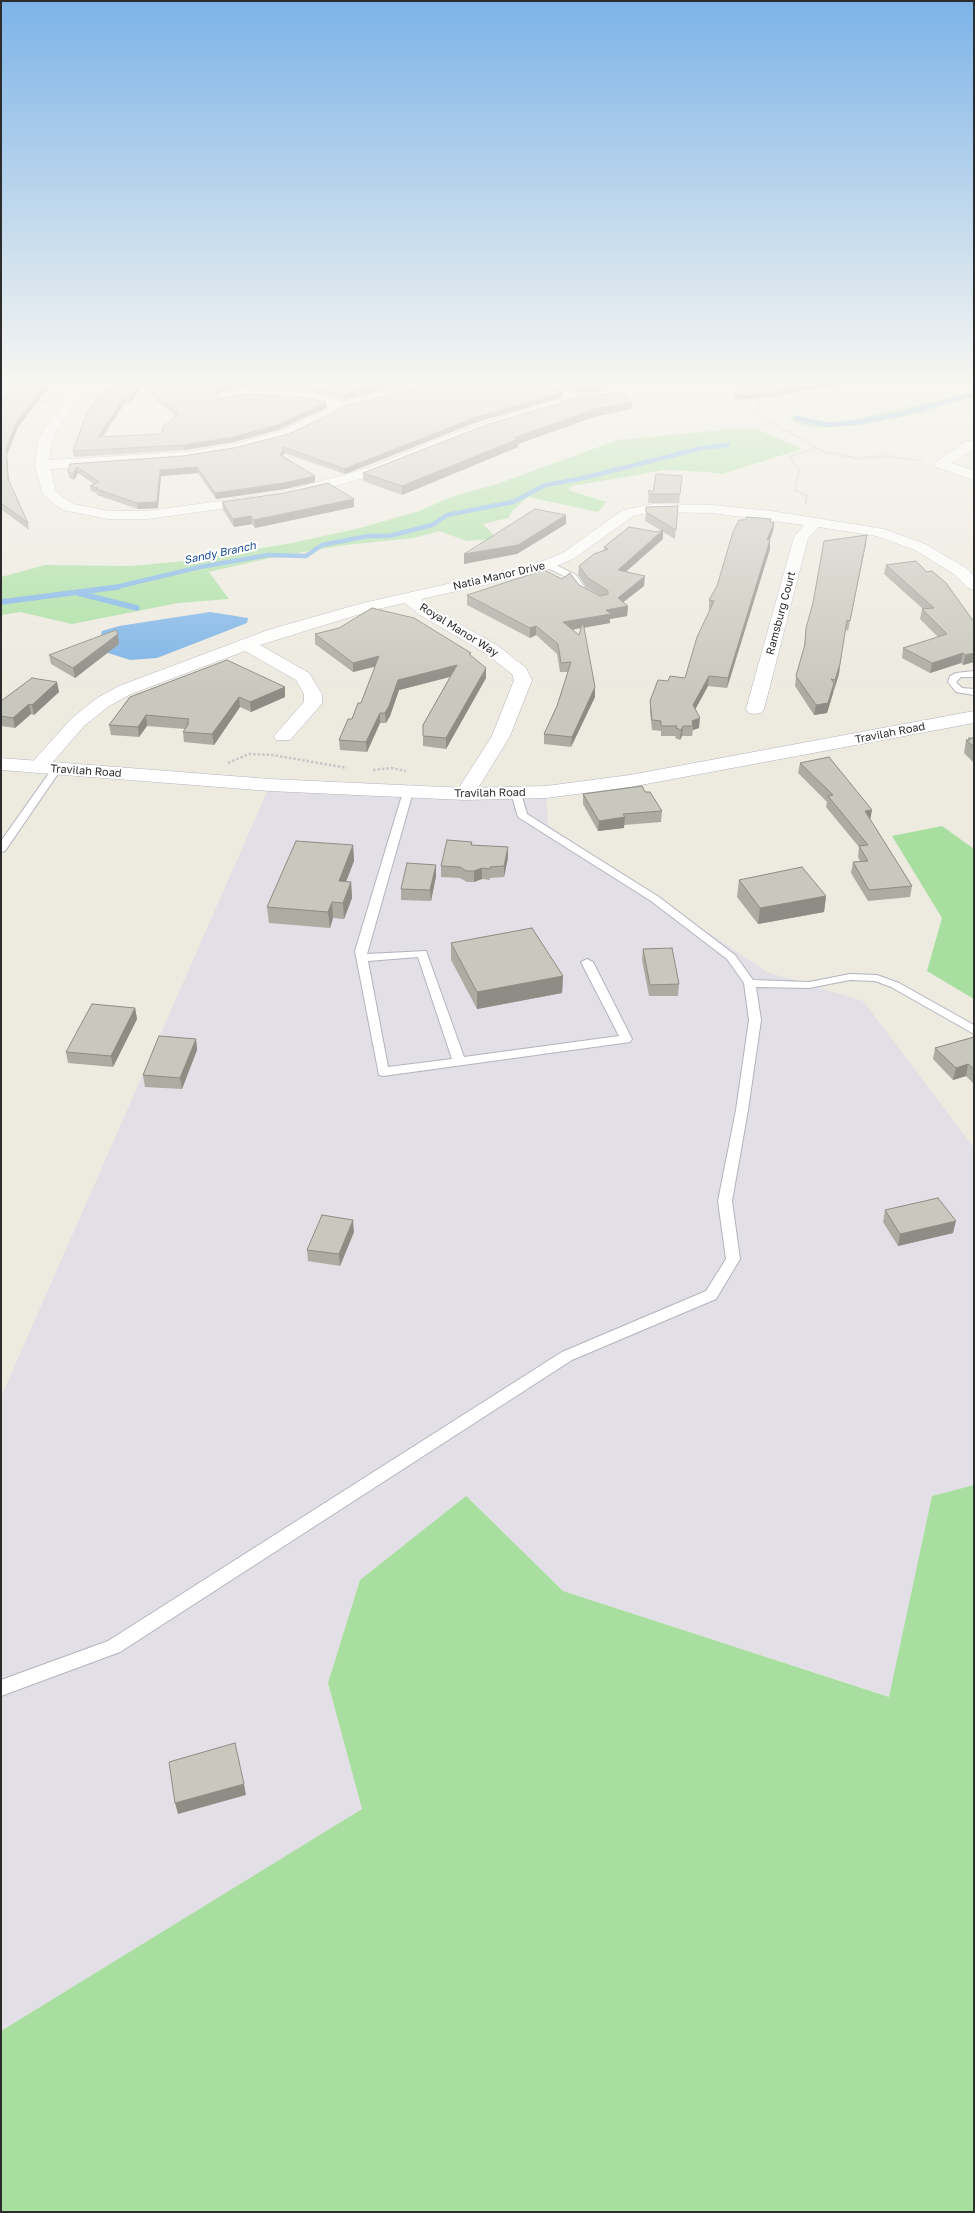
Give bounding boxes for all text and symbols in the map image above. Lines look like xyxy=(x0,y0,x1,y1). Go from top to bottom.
water label: Sandy Branch xyxy=(183,539,257,567)
street label: Natia Manor Drive xyxy=(452,559,546,593)
street label: Ramsburg Court xyxy=(764,570,798,656)
street label: Royal Manor Way xyxy=(417,600,501,660)
street label: Travilah Road xyxy=(854,720,926,746)
street label: Travilah Road xyxy=(50,762,122,780)
street label: Travilah Road xyxy=(454,786,526,800)

